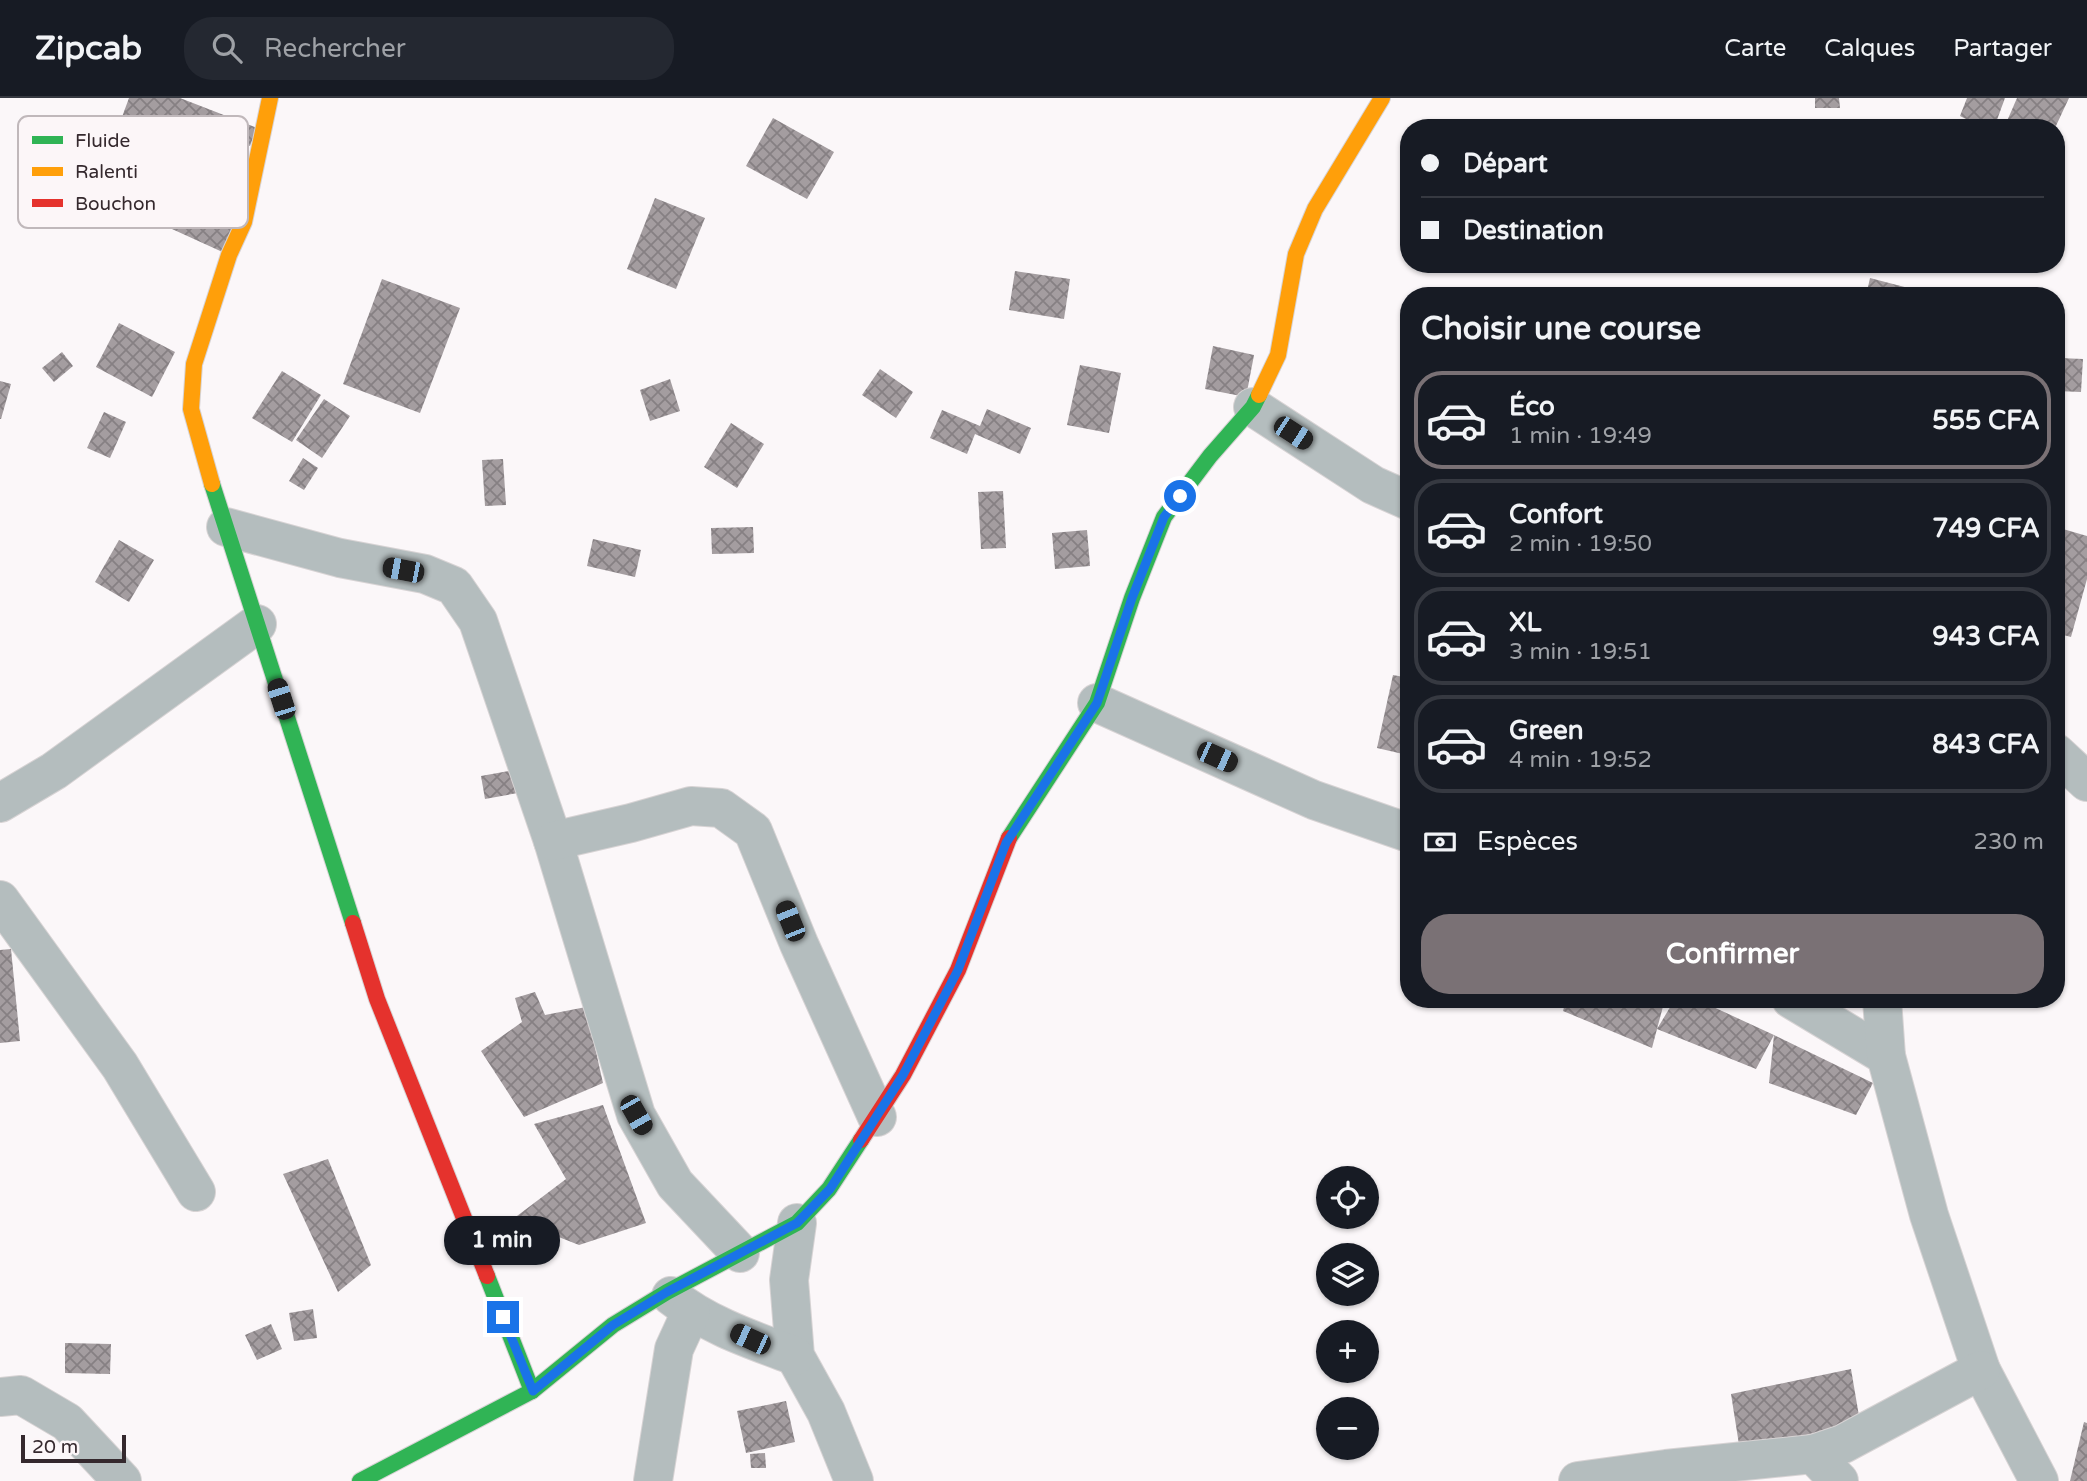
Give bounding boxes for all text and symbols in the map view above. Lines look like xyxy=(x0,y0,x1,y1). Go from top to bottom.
search box xyxy=(184,17,674,80)
text: Zipcab xyxy=(35,29,142,68)
icon: search xyxy=(208,29,246,67)
text: Rechercher xyxy=(264,33,406,64)
text: Carte xyxy=(1724,34,1786,63)
text: Calques xyxy=(1824,34,1915,63)
text: Partager xyxy=(1953,34,2052,63)
legend xyxy=(18,116,248,228)
text: Fluide xyxy=(75,130,130,152)
text: Départ xyxy=(1463,148,1548,179)
text: Ralenti xyxy=(75,161,138,183)
text: Bouchon xyxy=(75,193,156,215)
text: Destination xyxy=(1463,215,1604,246)
text: Choisir une course xyxy=(1421,310,1701,348)
icon: car xyxy=(1425,389,1488,452)
text: Éco xyxy=(1509,391,1555,422)
text: 555 CFA xyxy=(1932,405,2040,436)
car xyxy=(1270,413,1317,453)
text: 1 min · 19:49 xyxy=(1509,422,1652,450)
route start xyxy=(1164,480,1196,512)
icon: car xyxy=(1425,497,1488,560)
text: Confort xyxy=(1509,499,1603,530)
text: 749 CFA xyxy=(1932,513,2040,544)
text: 2 min · 19:50 xyxy=(1509,530,1652,558)
car xyxy=(381,556,426,584)
icon: car xyxy=(1425,605,1488,668)
text: XL xyxy=(1509,607,1541,638)
text: 943 CFA xyxy=(1932,621,2040,652)
text: 3 min · 19:51 xyxy=(1509,638,1652,666)
car xyxy=(265,676,298,722)
icon: car xyxy=(1425,713,1488,776)
text: Green xyxy=(1509,715,1584,746)
text: 843 CFA xyxy=(1932,729,2040,760)
car xyxy=(1194,739,1241,775)
text: 4 min · 19:52 xyxy=(1509,746,1652,774)
icon: cash xyxy=(1421,823,1459,861)
text: Espèces xyxy=(1477,826,1578,857)
text: 230 m xyxy=(1974,828,2044,856)
car xyxy=(773,898,808,944)
button: Confirmer xyxy=(1421,914,2044,994)
car xyxy=(617,1092,656,1138)
map controls xyxy=(1316,1166,1379,1460)
button: locate xyxy=(1316,1166,1379,1229)
callout: 1 min xyxy=(445,1216,561,1264)
text: 1 min xyxy=(471,1226,533,1254)
button: layers xyxy=(1316,1243,1379,1306)
route end xyxy=(487,1301,519,1333)
button: + xyxy=(1316,1320,1379,1383)
car xyxy=(727,1321,774,1357)
button: − xyxy=(1316,1397,1379,1460)
scale bar xyxy=(21,1432,126,1464)
text: 20 m xyxy=(32,1436,78,1458)

